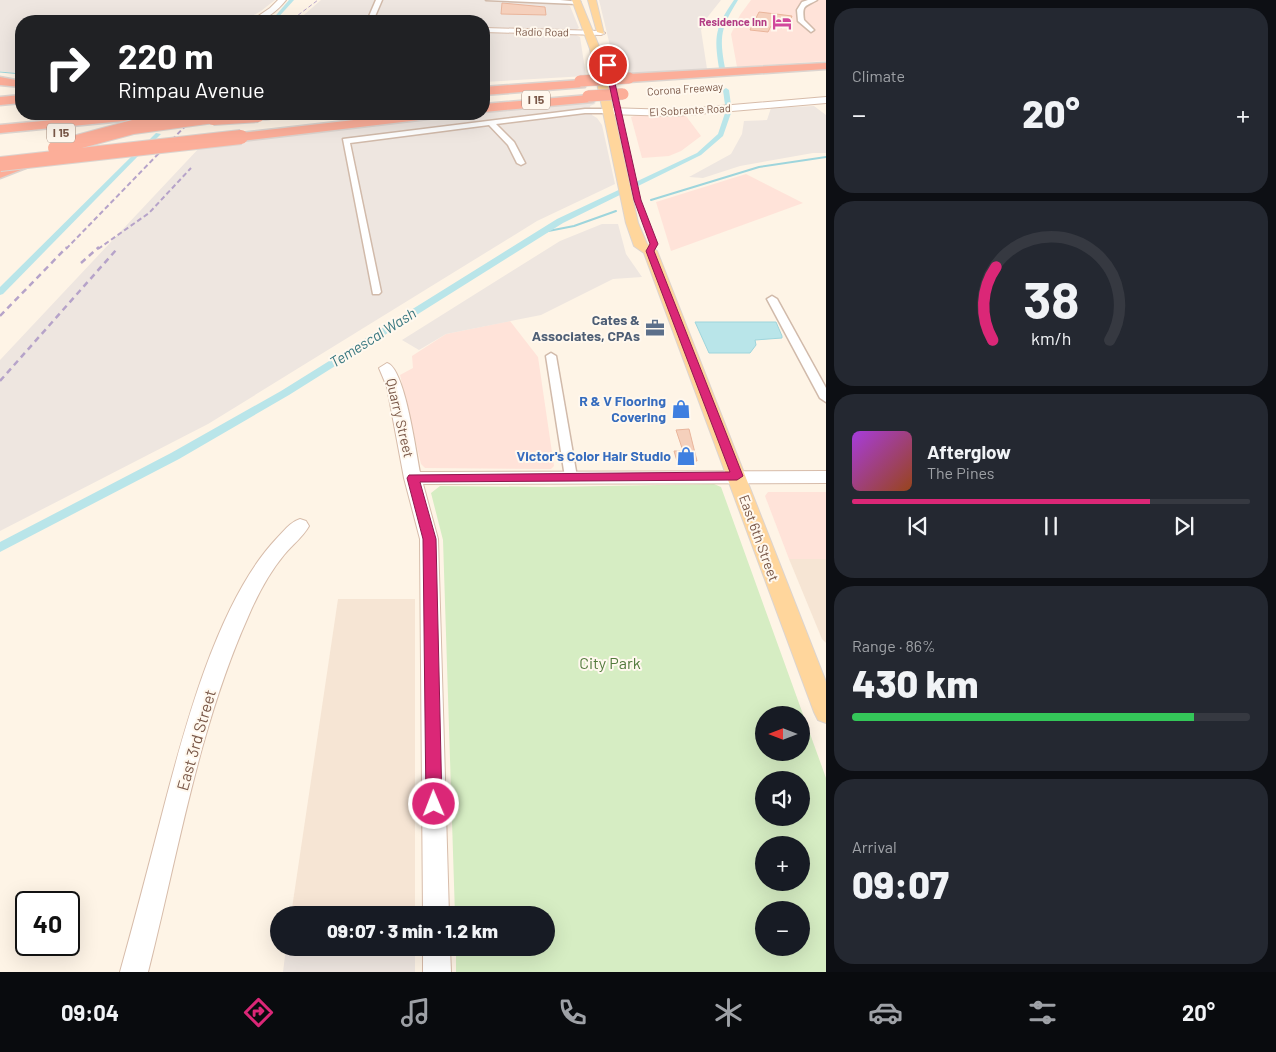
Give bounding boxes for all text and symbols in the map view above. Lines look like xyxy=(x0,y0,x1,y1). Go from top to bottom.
hotel icon: Residence Inn xyxy=(771,11,793,33)
place label: Residence Inn xyxy=(699,15,767,28)
street label: Radio Road xyxy=(515,25,569,38)
text: 220 m xyxy=(118,34,213,76)
icon: right xyxy=(35,35,100,100)
pin xyxy=(587,44,629,86)
icon: arrive xyxy=(594,51,622,79)
text: Climate xyxy=(852,66,905,85)
text: Rimpau Avenue xyxy=(118,76,265,102)
street label: Corona Freeway xyxy=(646,79,724,98)
road number: I 15 xyxy=(522,90,550,110)
text: 20° xyxy=(1022,90,1080,136)
text: − xyxy=(852,97,866,131)
text: + xyxy=(1236,97,1250,131)
street label: El Sobrante Road xyxy=(649,101,731,118)
road number: I 15 xyxy=(47,124,75,142)
text: 38 xyxy=(1023,267,1079,329)
water label: Temescal Wash xyxy=(326,303,419,371)
place label: Cates & Associates, CPAs xyxy=(532,311,640,344)
office icon: Cates & Associates, CPAs xyxy=(644,317,666,339)
text: km/h xyxy=(1031,327,1071,349)
street label: Quarry Street xyxy=(383,377,418,459)
place label: R & V Flooring Covering xyxy=(579,392,666,425)
shop icon: R & V Flooring Covering xyxy=(670,398,692,420)
text: Afterglow xyxy=(927,440,1011,463)
shop icon: Victor's Color Hair Studio xyxy=(675,445,697,467)
place label: Victor's Color Hair Studio xyxy=(517,447,671,464)
text: The Pines xyxy=(927,463,995,482)
street label: East 6th Street xyxy=(736,492,783,584)
icon: previous xyxy=(904,512,932,540)
icon: pause xyxy=(1037,512,1065,540)
icon: next xyxy=(1170,512,1198,540)
text: Range · 86% xyxy=(852,636,936,655)
park label: City Park xyxy=(579,653,641,672)
text: 430 km xyxy=(852,660,978,706)
street label: East 3rd Street xyxy=(172,687,219,793)
north arrow xyxy=(755,706,810,761)
map controls xyxy=(755,706,810,956)
button: sound xyxy=(755,771,810,826)
position arrow xyxy=(407,777,459,829)
button: + xyxy=(755,836,810,891)
text: Arrival xyxy=(852,837,897,856)
text: 09:07 xyxy=(852,861,949,907)
speed limit sign: 40 xyxy=(15,891,80,956)
button: − xyxy=(755,901,810,956)
text: 09:07 · 3 min · 1.2 km xyxy=(327,919,498,942)
icon: directions xyxy=(241,995,276,1030)
icon: music xyxy=(398,995,433,1030)
icon: phone xyxy=(555,995,590,1030)
icon: climate xyxy=(711,995,746,1030)
icon: car xyxy=(868,995,903,1030)
icon: filters xyxy=(1025,995,1060,1030)
text: 09:04 xyxy=(61,999,119,1025)
text: 20° xyxy=(1182,999,1215,1025)

